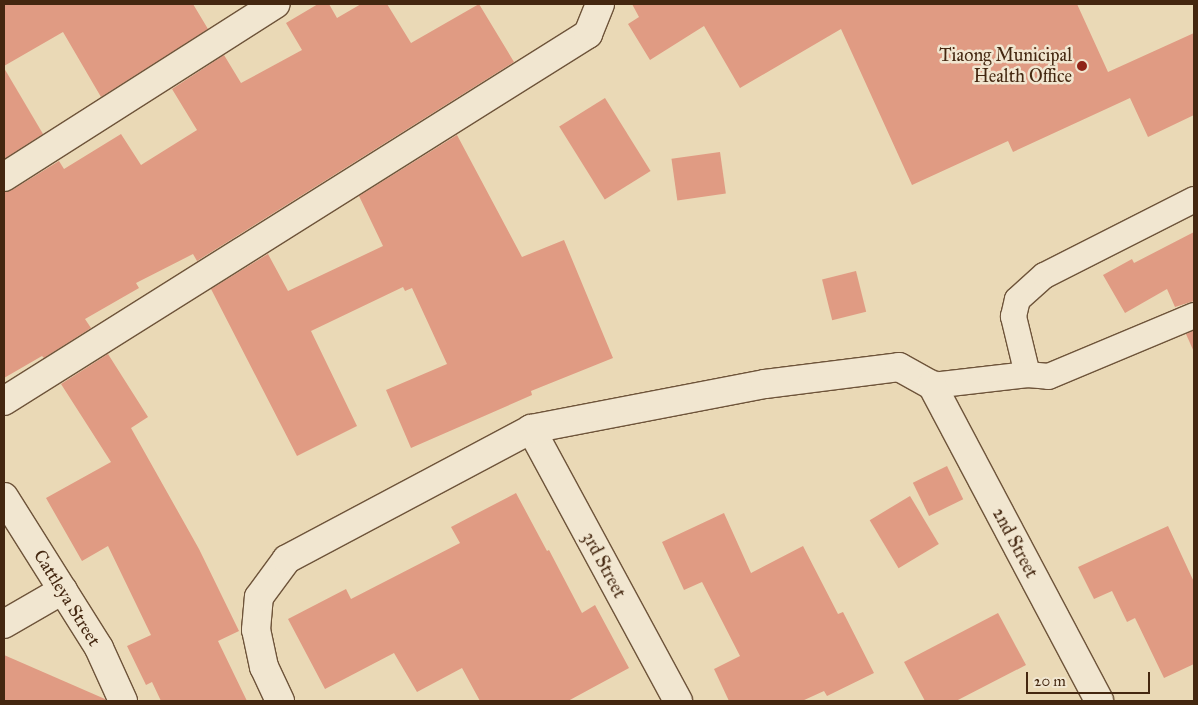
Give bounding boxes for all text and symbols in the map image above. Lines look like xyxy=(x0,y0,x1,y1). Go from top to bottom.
place label: Tiaong Municipal Health Office xyxy=(939,45,1072,88)
marker: Tiaong Municipal Health Office xyxy=(1076,60,1088,72)
street label: 2nd Street xyxy=(988,504,1042,582)
street label: 3rd Street xyxy=(578,528,630,602)
street label: Cattleya Street xyxy=(29,546,105,650)
scale bar xyxy=(1028,662,1152,694)
text: 20 m xyxy=(1034,672,1066,690)

